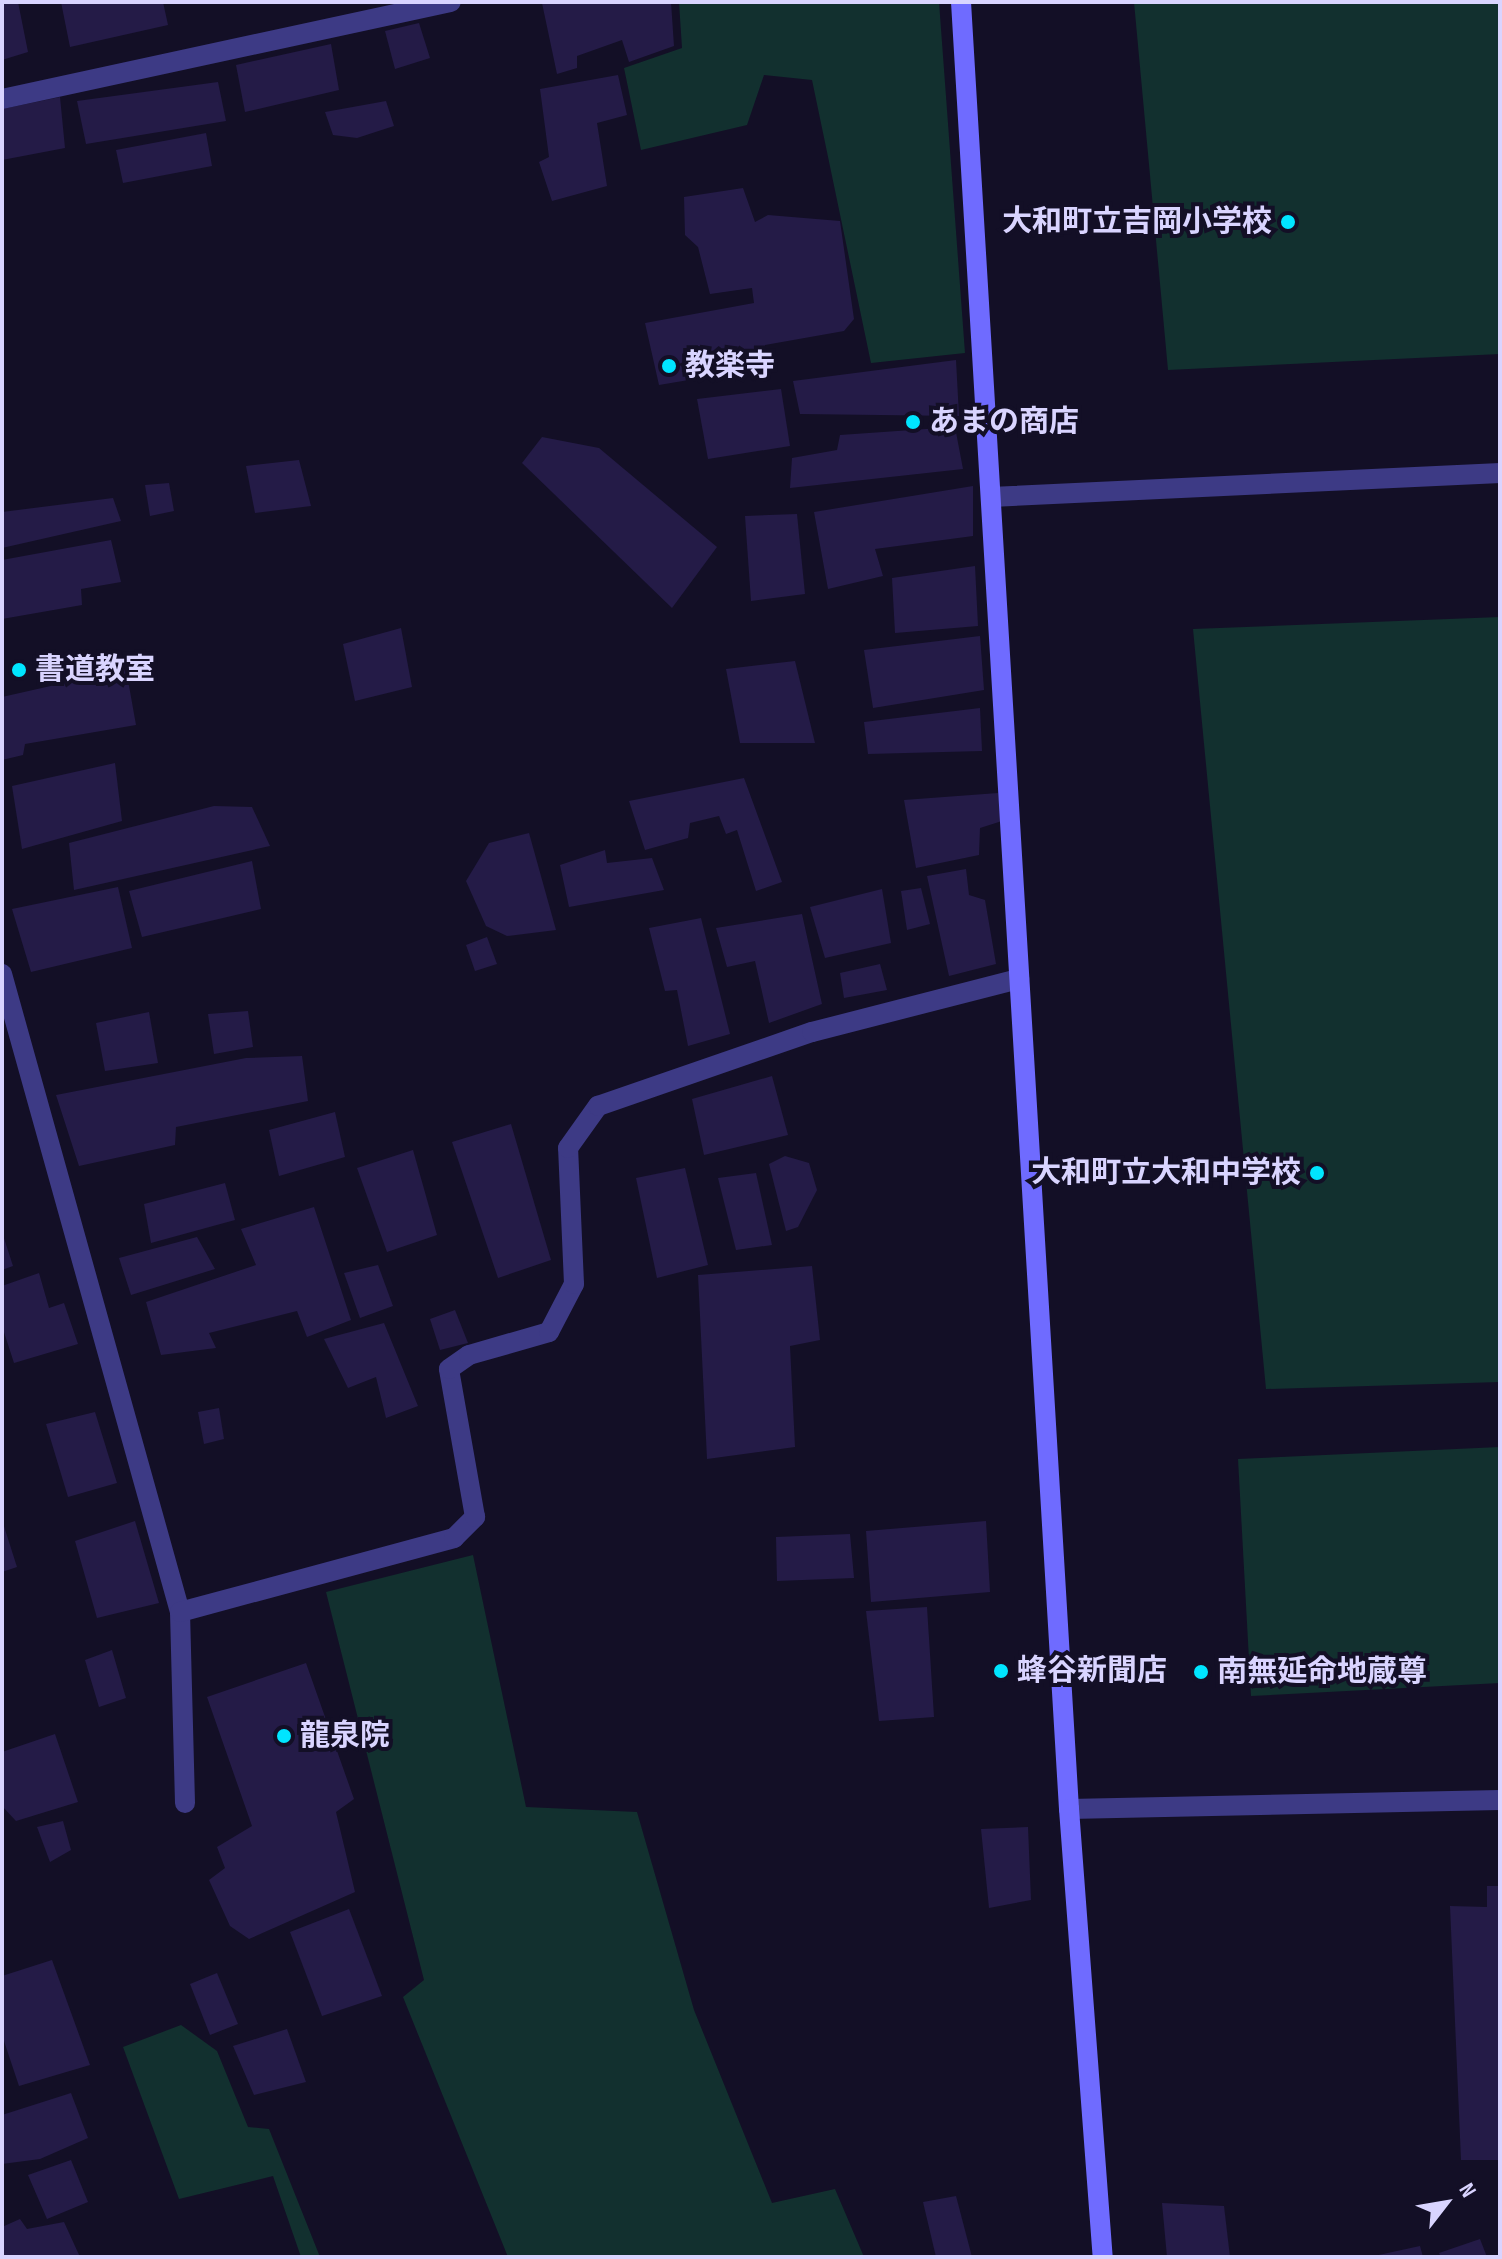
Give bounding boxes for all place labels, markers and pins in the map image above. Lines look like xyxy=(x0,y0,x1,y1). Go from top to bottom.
place label: 大和町立吉岡小学校 xyxy=(1002,204,1272,240)
marker: 大和町立吉岡小学校 xyxy=(1279,213,1297,231)
place label: 教楽寺 xyxy=(685,348,775,384)
marker: 教楽寺 xyxy=(660,357,678,375)
place label: あまの商店 xyxy=(929,404,1079,440)
marker: あまの商店 xyxy=(904,413,922,431)
place label: 書道教室 xyxy=(35,652,155,688)
marker: 書道教室 xyxy=(10,661,28,679)
place label: 大和町立大和中学校 xyxy=(1031,1155,1301,1191)
marker: 大和町立大和中学校 xyxy=(1308,1164,1326,1182)
place label: 蜂谷新聞店 xyxy=(1017,1653,1167,1689)
place label: 南無延命地蔵尊 xyxy=(1217,1654,1427,1690)
marker: 蜂谷新聞店 xyxy=(992,1662,1010,1680)
marker: 南無延命地蔵尊 xyxy=(1192,1663,1210,1681)
place label: 龍泉院 xyxy=(300,1718,390,1754)
marker: 龍泉院 xyxy=(275,1727,293,1745)

